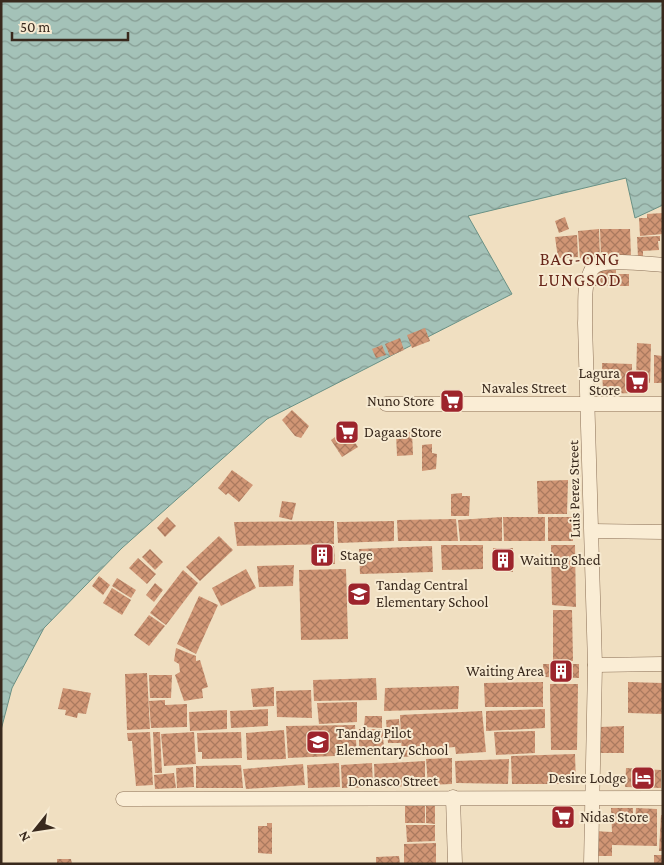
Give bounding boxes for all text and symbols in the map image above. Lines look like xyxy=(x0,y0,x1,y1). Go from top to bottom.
scale bar xyxy=(12,10,129,42)
text: 50 m xyxy=(20,19,50,35)
district label: BAG-ONG LUNGSOD xyxy=(538,249,622,290)
place label: Lagura Store xyxy=(578,365,620,398)
supermarket icon: Lagura Store xyxy=(624,369,650,395)
street label: Navales Street xyxy=(482,380,567,396)
supermarket icon: Nuno Store xyxy=(439,388,465,414)
place label: Nuno Store xyxy=(367,393,434,409)
supermarket icon: Dagaas Store xyxy=(334,419,360,445)
place label: Dagaas Store xyxy=(364,424,442,441)
street label: Luis Perez Street xyxy=(565,439,583,538)
building icon: Stage xyxy=(309,542,335,568)
place label: Stage xyxy=(340,547,373,564)
building icon: Waiting Shed xyxy=(490,547,516,573)
place label: Waiting Shed xyxy=(520,552,601,569)
place label: Tandag Central Elementary School xyxy=(376,577,488,611)
school or university icon: Tandag Central Elementary School xyxy=(346,581,372,607)
building icon: Waiting Area xyxy=(548,658,574,684)
place label: Waiting Area xyxy=(466,663,544,680)
place label: Tandag Pilot Elementary School xyxy=(336,725,448,759)
school or university icon: Tandag Pilot Elementary School xyxy=(305,729,331,755)
hotel icon: Desire Lodge xyxy=(630,765,656,791)
place label: Desire Lodge xyxy=(549,770,626,787)
street label: Donasco Street xyxy=(348,773,439,789)
supermarket icon: Nidas Store xyxy=(550,804,576,830)
north arrow xyxy=(10,805,60,855)
place label: Nidas Store xyxy=(580,809,649,825)
text: N xyxy=(14,828,33,845)

